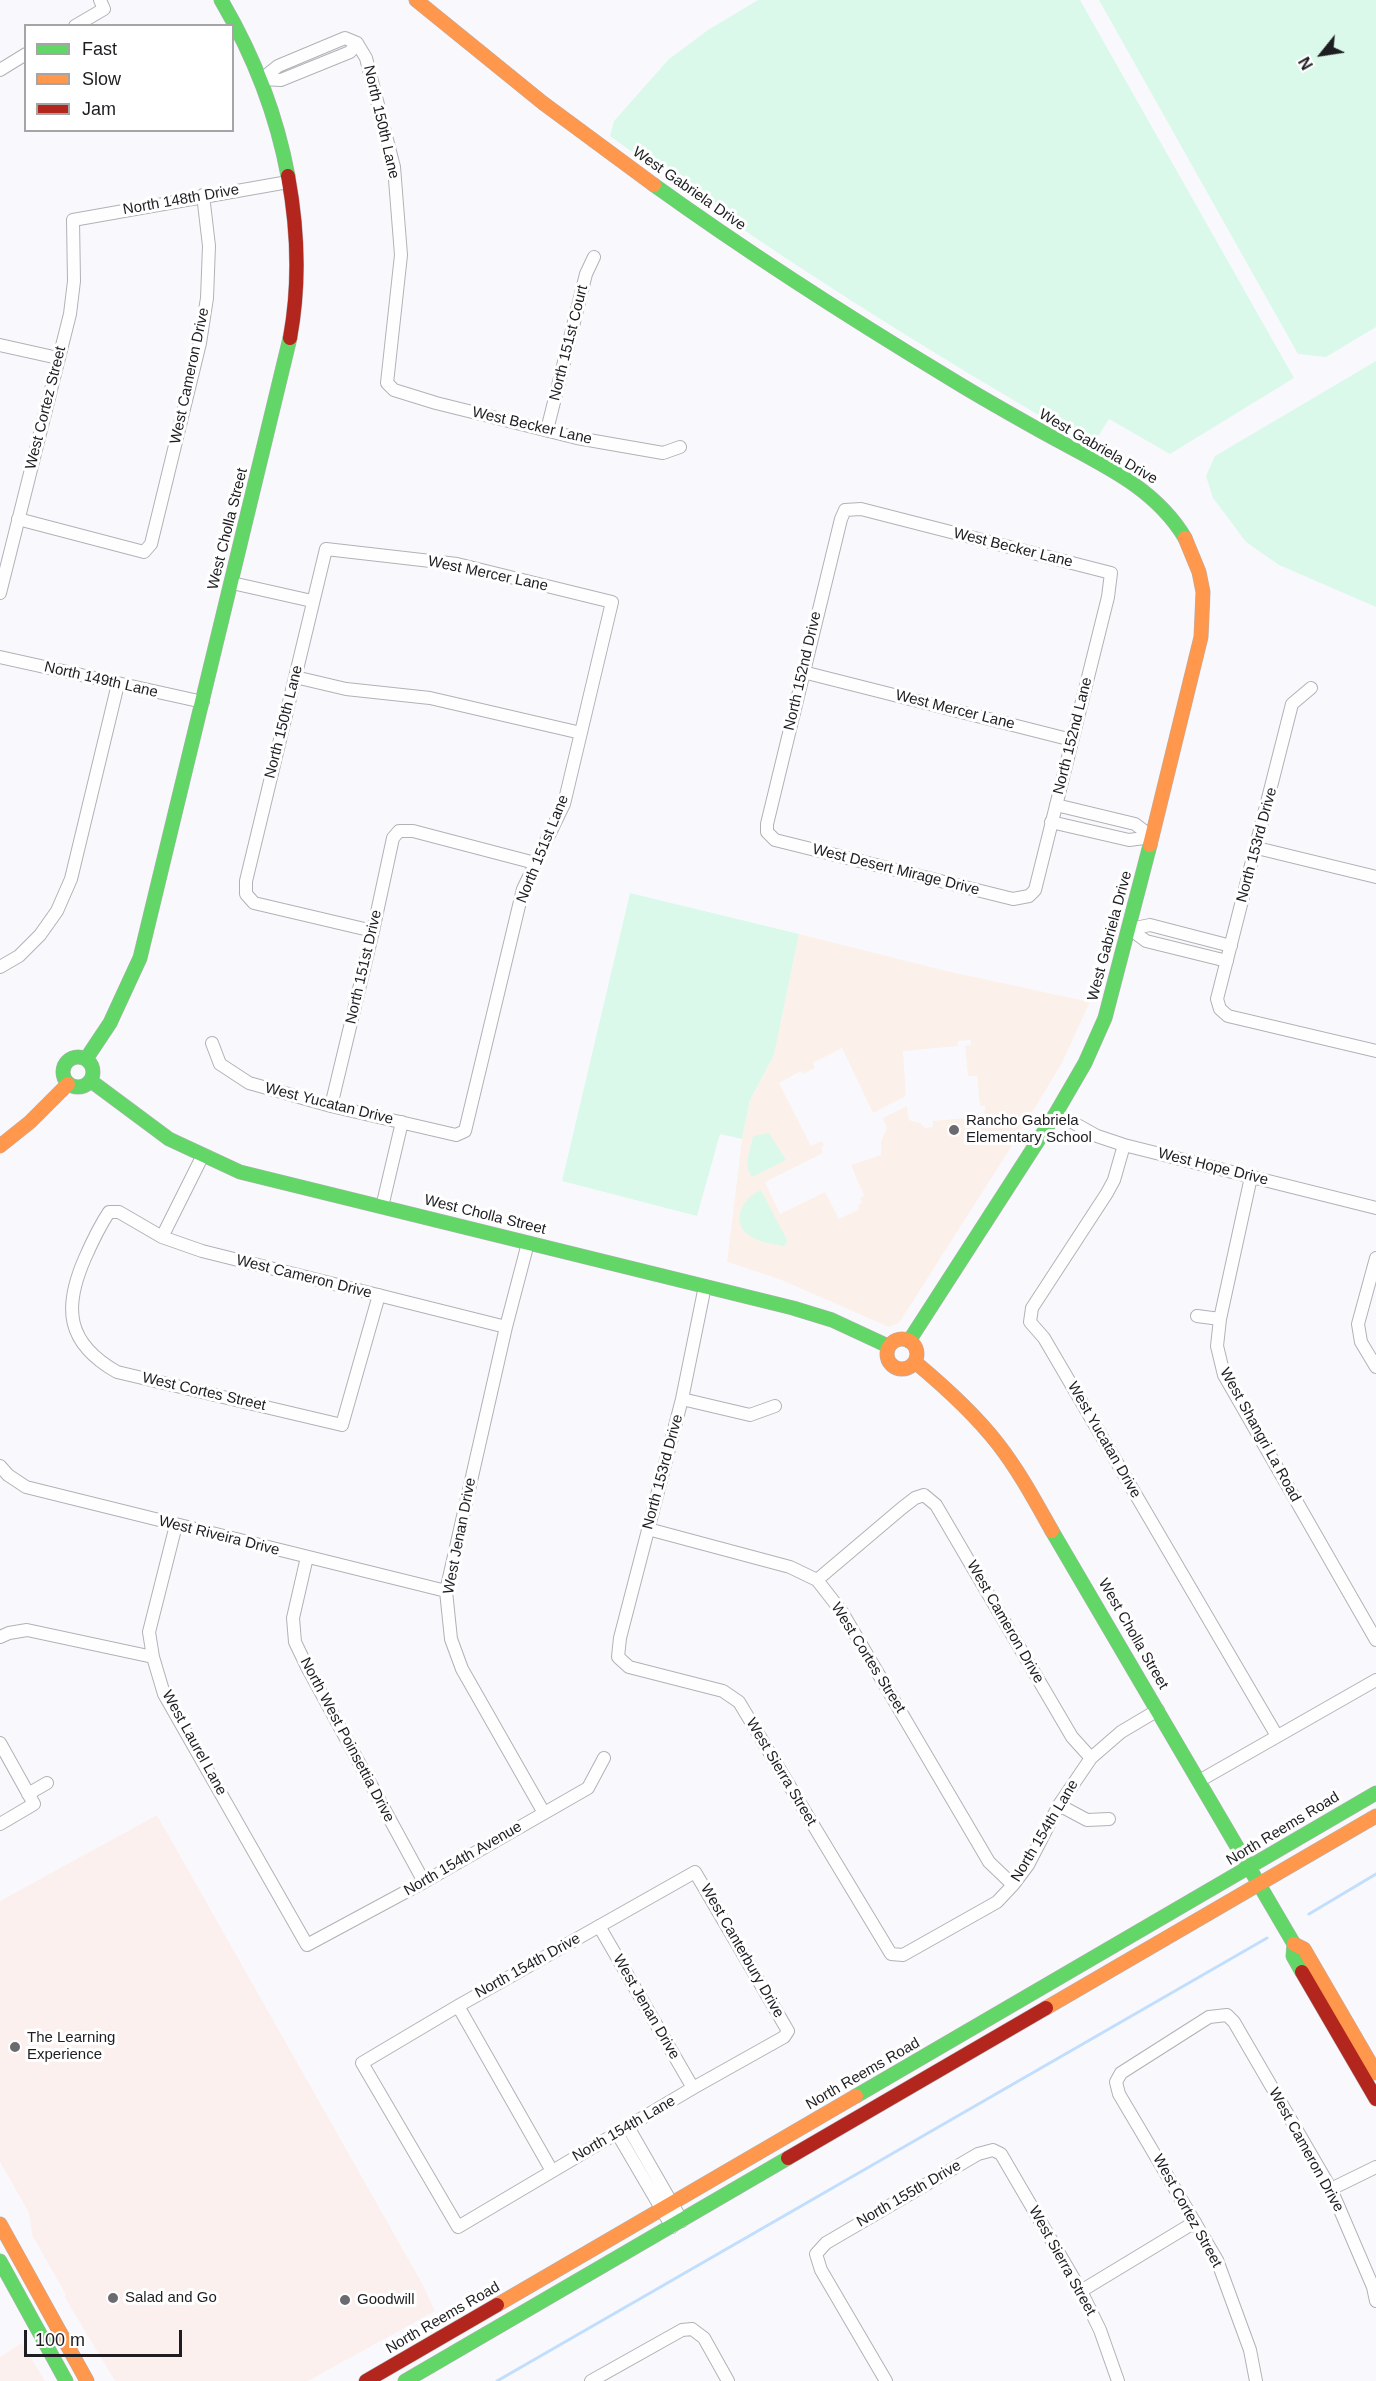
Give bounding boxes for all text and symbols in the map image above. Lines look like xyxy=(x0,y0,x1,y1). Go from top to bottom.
legend xyxy=(24,24,234,132)
north arrow xyxy=(1292,24,1352,84)
text: Fast xyxy=(82,39,117,59)
text: N xyxy=(1296,54,1316,73)
street label: North 150th Lane xyxy=(359,64,403,180)
text: Slow xyxy=(82,69,121,89)
text: Jam xyxy=(82,99,116,119)
street label: West Gabriela Drive xyxy=(629,143,749,235)
street label: North 148th Drive xyxy=(122,181,240,219)
street label: North 151st Court xyxy=(546,283,592,403)
street label: West Cameron Drive xyxy=(167,306,213,446)
street label: West Cortez Street xyxy=(22,344,70,472)
street label: West Becker Lane xyxy=(470,403,594,449)
street label: West Gabriela Drive xyxy=(1036,406,1160,488)
street label: West Cholla Street xyxy=(204,466,252,592)
street label: West Becker Lane xyxy=(951,524,1075,572)
street label: West Mercer Lane xyxy=(426,552,550,596)
street label: North 152nd Drive xyxy=(781,610,825,732)
street label: North 149th Lane xyxy=(43,658,159,702)
street label: North 150th Lane xyxy=(261,664,307,780)
street label: North 152nd Lane xyxy=(1050,676,1096,796)
street label: West Mercer Lane xyxy=(894,686,1016,734)
street label: North 153rd Drive xyxy=(1233,785,1281,905)
street label: North 151st Lane xyxy=(513,792,573,906)
street label: West Desert Mirage Drive xyxy=(811,841,981,899)
street label: West Gabriela Drive xyxy=(1084,869,1136,1003)
street label: North 151st Drive xyxy=(342,908,386,1026)
street label: West Yucatan Drive xyxy=(263,1079,395,1129)
place label: Rancho Gabriela Elementary School xyxy=(966,1112,1092,1147)
marker: Rancho Gabriela Elementary School xyxy=(947,1123,961,1137)
street label: West Hope Drive xyxy=(1156,1145,1270,1189)
street label: West Cholla Street xyxy=(422,1191,548,1239)
street label: West Cameron Drive xyxy=(234,1251,374,1303)
street label: West Shangri La Road xyxy=(1216,1365,1304,1505)
street label: West Cortes Street xyxy=(140,1369,268,1415)
street label: West Yucatan Drive xyxy=(1063,1379,1145,1501)
street label: North 153rd Drive xyxy=(639,1412,687,1532)
street label: West Jenan Drive xyxy=(440,1476,480,1596)
street label: West Riveira Drive xyxy=(157,1512,281,1560)
street label: West Cameron Drive xyxy=(962,1557,1048,1687)
street label: West Cholla Street xyxy=(1094,1575,1172,1693)
street label: West Cortes Street xyxy=(827,1600,909,1716)
street label: North West Poinsettia Drive xyxy=(296,1655,398,1825)
street label: West Laurel Lane xyxy=(158,1687,230,1799)
street label: West Sierra Street xyxy=(742,1715,820,1829)
street label: North 154th Lane xyxy=(1007,1777,1083,1885)
street label: North Reems Road xyxy=(1223,1788,1343,1870)
street label: North 154th Avenue xyxy=(401,1818,525,1900)
street label: West Canterbury Drive xyxy=(696,1881,788,2021)
street label: North 154th Drive xyxy=(472,1930,584,2002)
street label: West Jenan Drive xyxy=(609,1951,683,2063)
place label: The Learning Experience xyxy=(27,2029,115,2064)
street label: North Reems Road xyxy=(803,2034,923,2114)
marker: The Learning Experience xyxy=(8,2040,22,2054)
street label: West Cameron Drive xyxy=(1264,2085,1348,2215)
street label: North 154th Lane xyxy=(569,2092,679,2166)
street label: West Cortez Street xyxy=(1148,2151,1226,2271)
street label: North 155th Drive xyxy=(854,2157,964,2231)
street label: West Sierra Street xyxy=(1024,2203,1100,2319)
street label: North Reems Road xyxy=(383,2278,503,2358)
place label: Salad and Go xyxy=(125,2289,217,2307)
marker: Salad and Go xyxy=(106,2291,120,2305)
place label: Goodwill xyxy=(357,2291,415,2309)
marker: Goodwill xyxy=(338,2293,352,2307)
scale bar xyxy=(27,2318,184,2356)
text: 100 m xyxy=(35,2330,85,2350)

